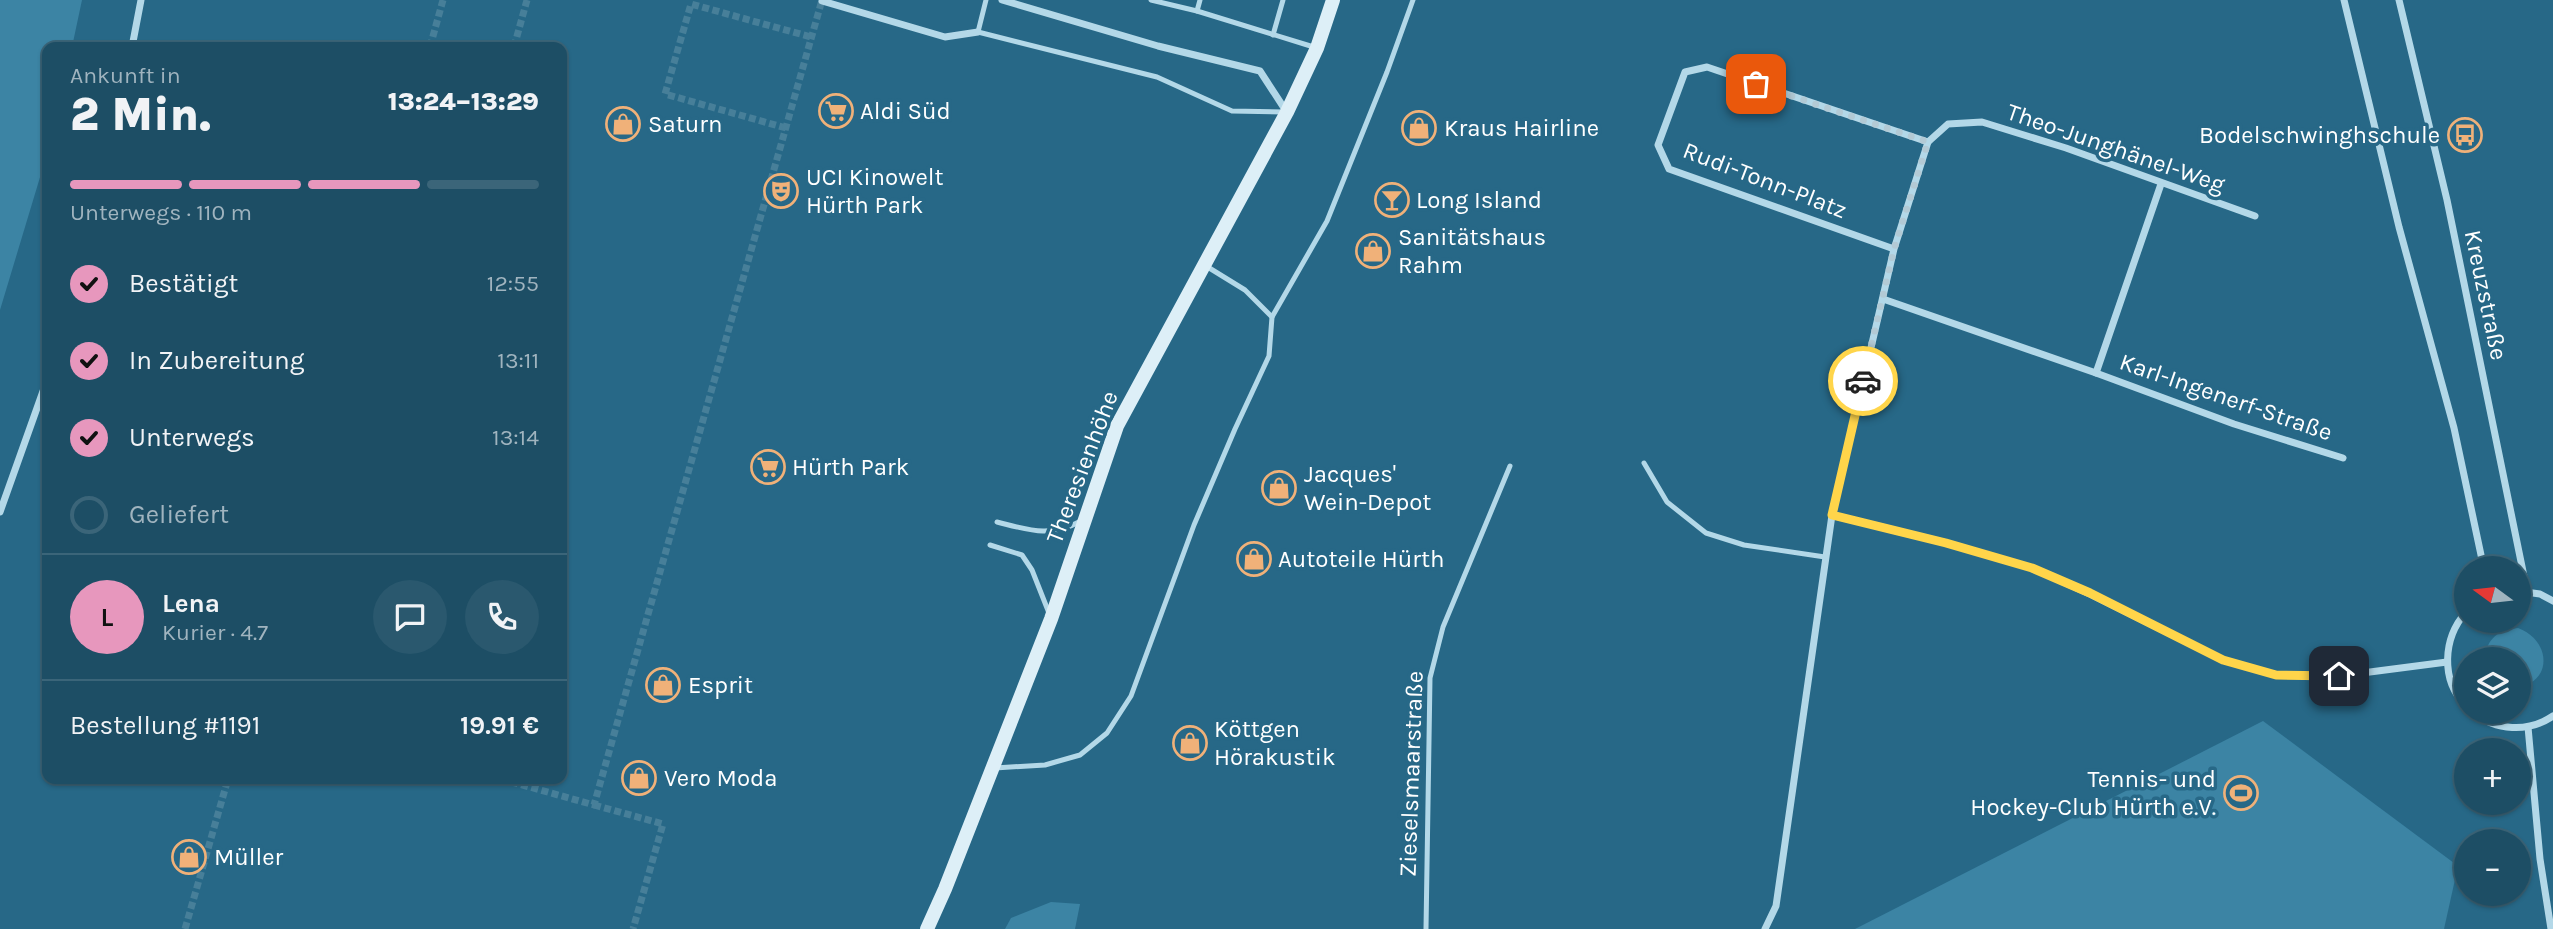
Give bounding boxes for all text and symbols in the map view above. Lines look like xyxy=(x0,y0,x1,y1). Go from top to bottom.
pin xyxy=(1726,54,1786,114)
text: Ankunft in xyxy=(70,62,181,89)
icon: bag xyxy=(1737,65,1775,103)
text: 13:24–13:29 xyxy=(388,86,539,117)
text: 2 Min. xyxy=(70,88,211,142)
supermarket icon: Aldi Süd xyxy=(817,92,855,130)
place label: Aldi Süd xyxy=(860,97,951,125)
street label: Theo-Junghänel-Weg xyxy=(2003,98,2229,199)
shop icon: Saturn xyxy=(604,105,642,143)
shop icon: Kraus Hairline xyxy=(1400,109,1438,147)
place label: Saturn xyxy=(648,110,722,138)
place label: Kraus Hairline xyxy=(1444,114,1599,142)
bus stop icon: Bodelschwinghschule xyxy=(2446,116,2484,154)
place label: Bodelschwinghschule xyxy=(2199,121,2440,149)
street label: Rudi-Tonn-Platz xyxy=(1679,136,1851,224)
place label: UCI Kinowelt Hürth Park xyxy=(806,163,944,219)
theatre icon: UCI Kinowelt Hürth Park xyxy=(762,172,800,210)
bar icon: Long Island xyxy=(1373,181,1411,219)
place label: Long Island xyxy=(1416,186,1542,214)
text: Unterwegs · 110 m xyxy=(70,199,252,226)
place label: Sanitätshaus Rahm xyxy=(1398,223,1546,279)
street label: Kreuzstraße xyxy=(2459,227,2513,363)
shop icon: Sanitätshaus Rahm xyxy=(1354,232,1392,270)
icon: check xyxy=(70,265,108,303)
text: Bestätigt xyxy=(129,268,238,299)
text: 12:55 xyxy=(487,270,539,297)
icon: check xyxy=(70,342,108,380)
text: In Zubereitung xyxy=(129,345,304,376)
courier xyxy=(1828,346,1898,416)
text: 13:11 xyxy=(497,347,539,374)
street label: Karl-Ingenerf-Straße xyxy=(2116,347,2336,447)
icon: car xyxy=(1844,362,1882,400)
street label: Theresienhöhe xyxy=(1040,387,1124,547)
icon: check xyxy=(70,419,108,457)
text: Unterwegs xyxy=(129,422,255,453)
text: 13:14 xyxy=(492,424,539,451)
supermarket icon: Hürth Park xyxy=(749,448,787,486)
place label: Hürth Park xyxy=(792,453,909,481)
place label: Jacques' Wein-Depot xyxy=(1304,460,1431,516)
shop icon: Jacques' Wein-Depot xyxy=(1260,469,1298,507)
text: Geliefert xyxy=(129,499,229,530)
shop icon: Autoteile Hürth xyxy=(1235,540,1273,578)
place label: Autoteile Hürth xyxy=(1278,545,1444,573)
north arrow xyxy=(2454,556,2530,634)
map controls xyxy=(2454,556,2531,906)
button: chat xyxy=(373,580,447,654)
button: phone xyxy=(465,580,539,654)
text: Lena xyxy=(162,588,220,619)
text: L xyxy=(101,602,113,633)
text: Kurier · 4.7 xyxy=(162,619,268,646)
pin xyxy=(2309,646,2369,706)
button: layers xyxy=(2454,647,2531,724)
icon: home xyxy=(2320,657,2358,695)
shop icon: Esprit xyxy=(644,666,682,704)
place label: Esprit xyxy=(688,671,753,699)
street label: Zieselsmaarstraße xyxy=(1393,671,1429,877)
text: Bestellung #1191 xyxy=(70,710,260,741)
text: 19.91 € xyxy=(460,710,539,741)
place label: Köttgen Hörakustik xyxy=(1214,715,1335,771)
shop icon: Köttgen Hörakustik xyxy=(1171,724,1209,762)
button: + xyxy=(2454,738,2531,815)
shop icon: Vero Moda xyxy=(620,759,658,797)
place label: Vero Moda xyxy=(664,764,777,792)
place label: Tennis- und Hockey-Club Hürth e.V. xyxy=(1970,765,2216,821)
sports icon: Tennis- und Hockey-Club Hürth e.V. xyxy=(2222,774,2260,812)
button: − xyxy=(2454,829,2531,906)
shop icon: Müller xyxy=(170,838,208,876)
place label: Müller xyxy=(214,843,284,871)

